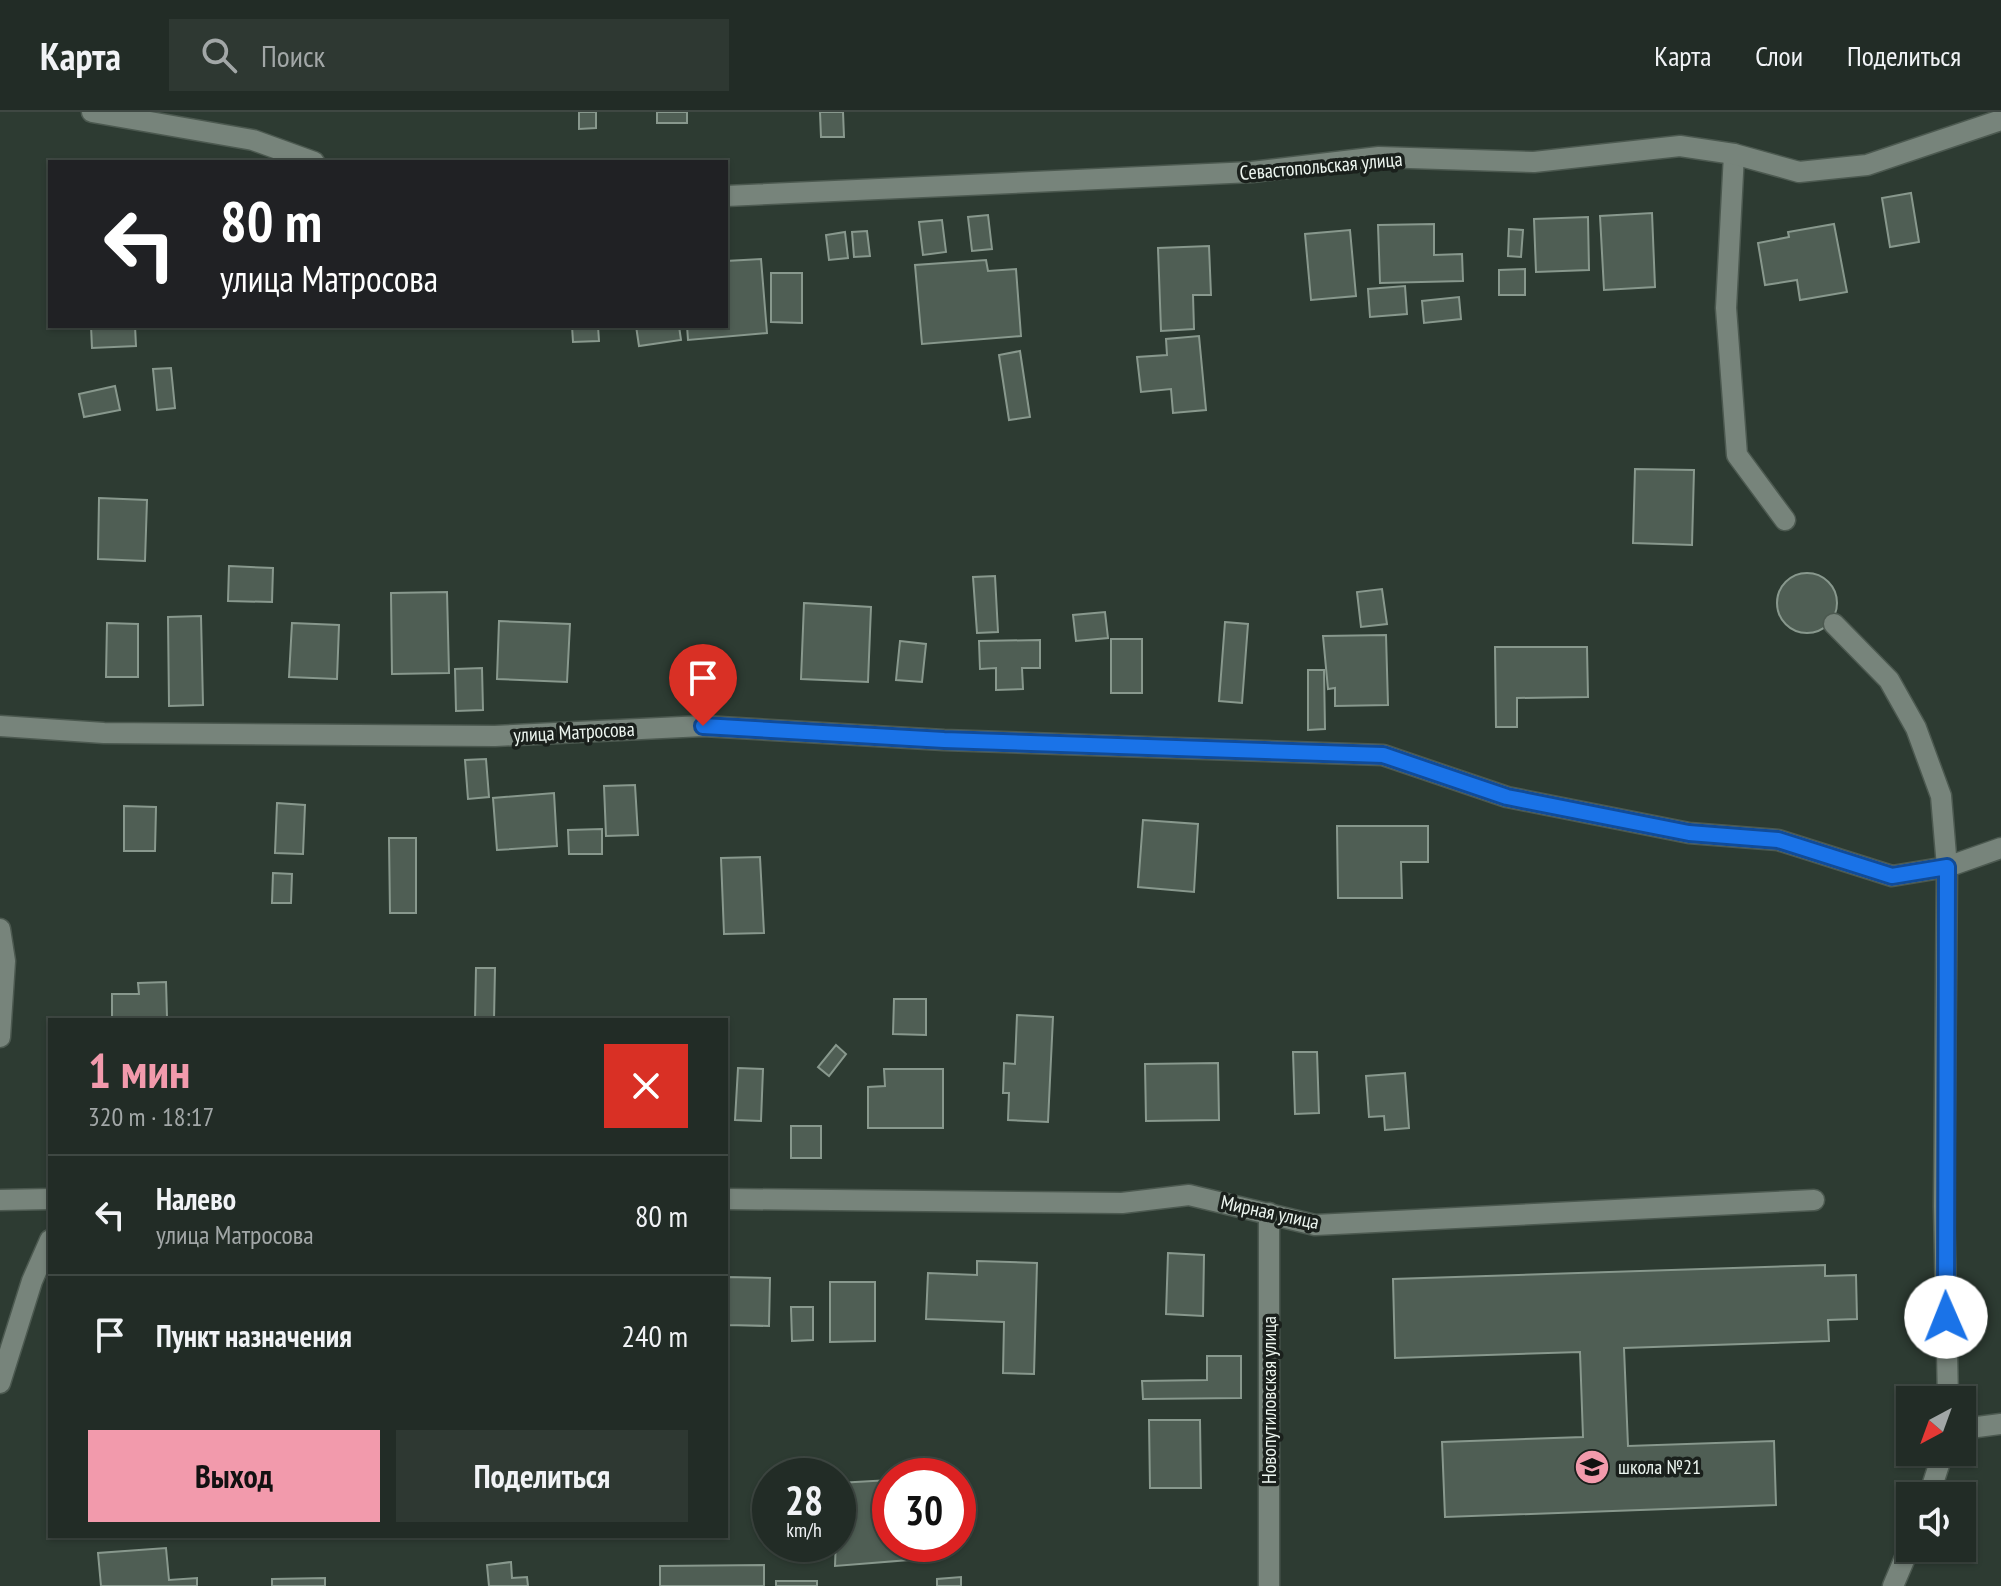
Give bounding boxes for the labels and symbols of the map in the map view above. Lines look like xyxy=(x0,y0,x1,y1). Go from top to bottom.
street label: Севастопольская улица xyxy=(1239,146,1403,186)
pin xyxy=(669,644,737,726)
street label: улица Матросова xyxy=(513,716,635,748)
street label: Мирная улица xyxy=(1218,1189,1322,1235)
position arrow xyxy=(1904,1275,1988,1359)
street label: Новопутиловская улица xyxy=(1256,1316,1282,1484)
north arrow xyxy=(1896,1386,1976,1466)
school or university icon: школа №21 xyxy=(1573,1448,1611,1486)
place label: школа №21 xyxy=(1618,1454,1701,1480)
speed limit sign: 30 xyxy=(872,1458,976,1562)

